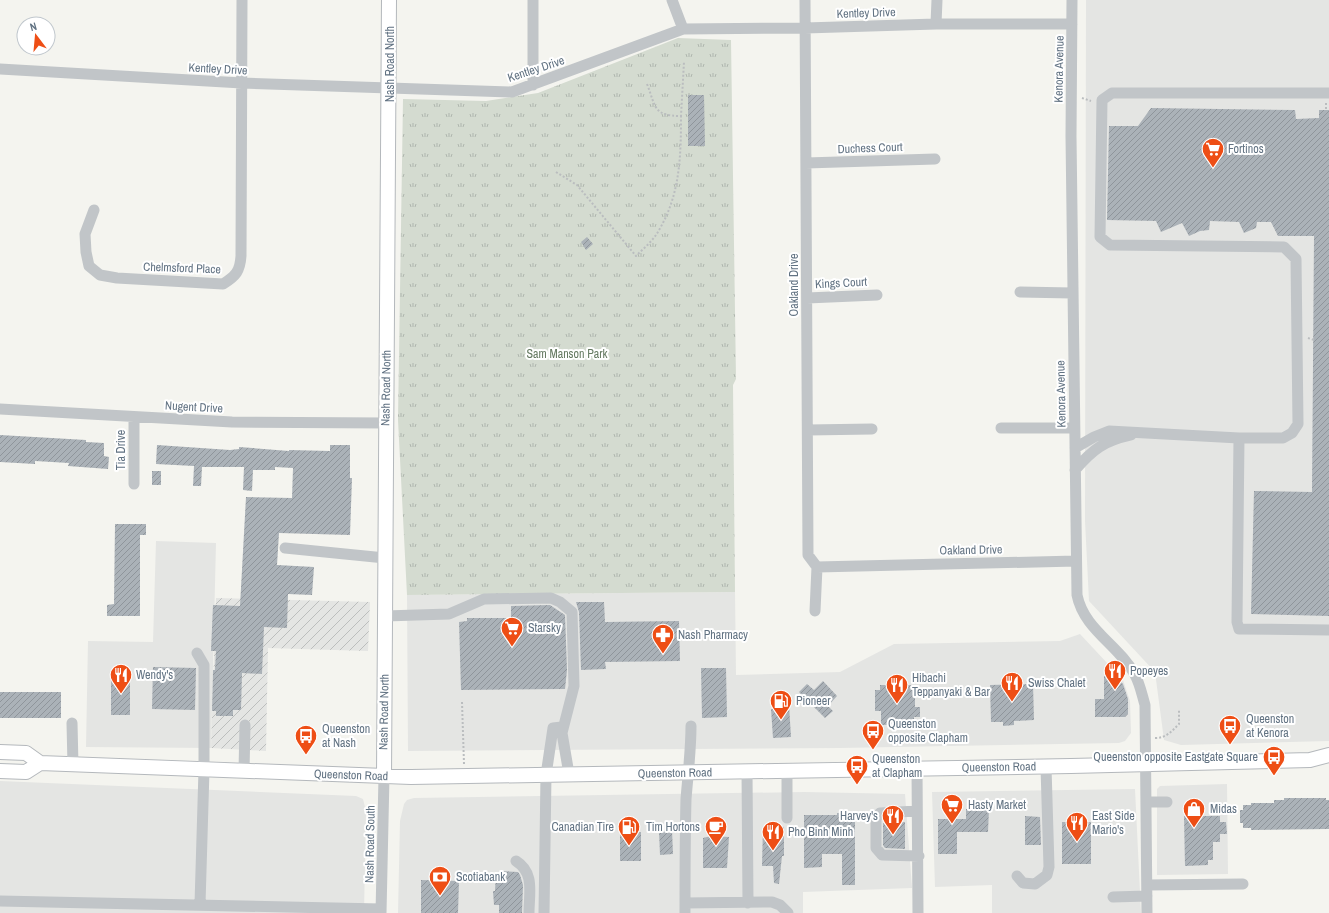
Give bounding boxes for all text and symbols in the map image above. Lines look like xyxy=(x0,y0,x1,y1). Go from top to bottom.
street label: Kentley Drive xyxy=(836,4,896,22)
north arrow xyxy=(16,16,56,56)
text: N xyxy=(28,19,38,34)
street label: Nash Road North xyxy=(382,26,398,102)
street label: Kenora Avenue xyxy=(1050,35,1068,103)
street label: Kentley Drive xyxy=(505,52,567,86)
street label: Kentley Drive xyxy=(188,59,248,79)
supermarket icon: Fortinos xyxy=(1200,136,1226,169)
street label: Duchess Court xyxy=(837,139,903,157)
place label: Fortinos xyxy=(1228,141,1264,157)
street label: Oakland Drive xyxy=(786,254,802,316)
street label: Chelmsford Place xyxy=(143,259,221,277)
street label: Kings Court xyxy=(815,274,868,292)
park label: Sam Manson Park xyxy=(527,346,608,362)
street label: Nash Road North xyxy=(377,350,395,426)
street label: Kenora Avenue xyxy=(1052,360,1070,428)
street label: Nugent Drive xyxy=(165,397,223,417)
street label: Tia Drive xyxy=(113,430,129,470)
street label: Oakland Drive xyxy=(939,541,1003,559)
supermarket icon: Starsky xyxy=(499,615,525,648)
place label: Starsky xyxy=(528,620,561,636)
pharmacy icon: Nash Pharmacy xyxy=(650,622,676,655)
place label: Nash Pharmacy xyxy=(678,627,748,643)
restaurant icon: Popeyes xyxy=(1102,658,1128,691)
restaurant icon: Wendy's xyxy=(108,662,134,695)
place label: Popeyes xyxy=(1130,663,1168,679)
place label: Wendy's xyxy=(136,667,173,683)
place label: Hibachi Teppanyaki & Bar xyxy=(912,670,990,700)
restaurant icon: Swiss Chalet xyxy=(999,670,1025,703)
restaurant icon: Hibachi Teppanyaki & Bar xyxy=(884,672,910,705)
street label: Nash Road North xyxy=(375,674,393,750)
place label: Swiss Chalet xyxy=(1028,675,1086,691)
fuel station icon: Pioneer xyxy=(768,688,794,721)
place label: Pioneer xyxy=(796,693,831,709)
place label: Queenston at Kenora xyxy=(1246,711,1294,741)
bus stop icon: Queenston at Kenora xyxy=(1217,713,1243,746)
place label: Queenston opposite Clapham xyxy=(888,716,968,746)
bus stop icon: Queenston opposite Clapham xyxy=(860,718,886,751)
place label: Queenston at Nash xyxy=(322,721,370,751)
bus stop icon: Queenston at Nash xyxy=(293,723,319,756)
bus stop icon: Queenston opposite Eastgate Square xyxy=(1261,744,1287,777)
place label: Queenston opposite Eastgate Square xyxy=(1093,749,1258,765)
place label: Queenston at Clapham xyxy=(872,751,922,781)
bus stop icon: Queenston at Clapham xyxy=(844,753,870,786)
street label: Queenston Road xyxy=(962,758,1036,776)
street label: Queenston Road xyxy=(638,764,712,782)
street label: Queenston Road xyxy=(314,766,388,784)
supermarket icon: Hasty Market xyxy=(939,792,965,825)
shop icon: Midas xyxy=(1181,796,1207,829)
place label: Hasty Market xyxy=(968,797,1026,813)
place label: Midas xyxy=(1210,801,1237,817)
restaurant icon: Harvey's xyxy=(880,803,906,836)
street label: Nash Road South xyxy=(361,805,379,883)
place label: Harvey's xyxy=(840,808,878,824)
place label: East Side Mario's xyxy=(1092,808,1135,838)
restaurant icon: East Side Mario's xyxy=(1064,810,1090,843)
fuel station icon: Canadian Tire xyxy=(616,814,642,847)
cafe icon: Tim Hortons xyxy=(703,814,729,847)
place label: Canadian Tire xyxy=(551,819,614,835)
place label: Tim Hortons xyxy=(646,819,700,835)
restaurant icon: Pho Binh Minh xyxy=(760,819,786,852)
place label: Pho Binh Minh xyxy=(788,824,853,840)
bank icon: Scotiabank xyxy=(427,864,453,897)
place label: Scotiabank xyxy=(456,869,505,885)

